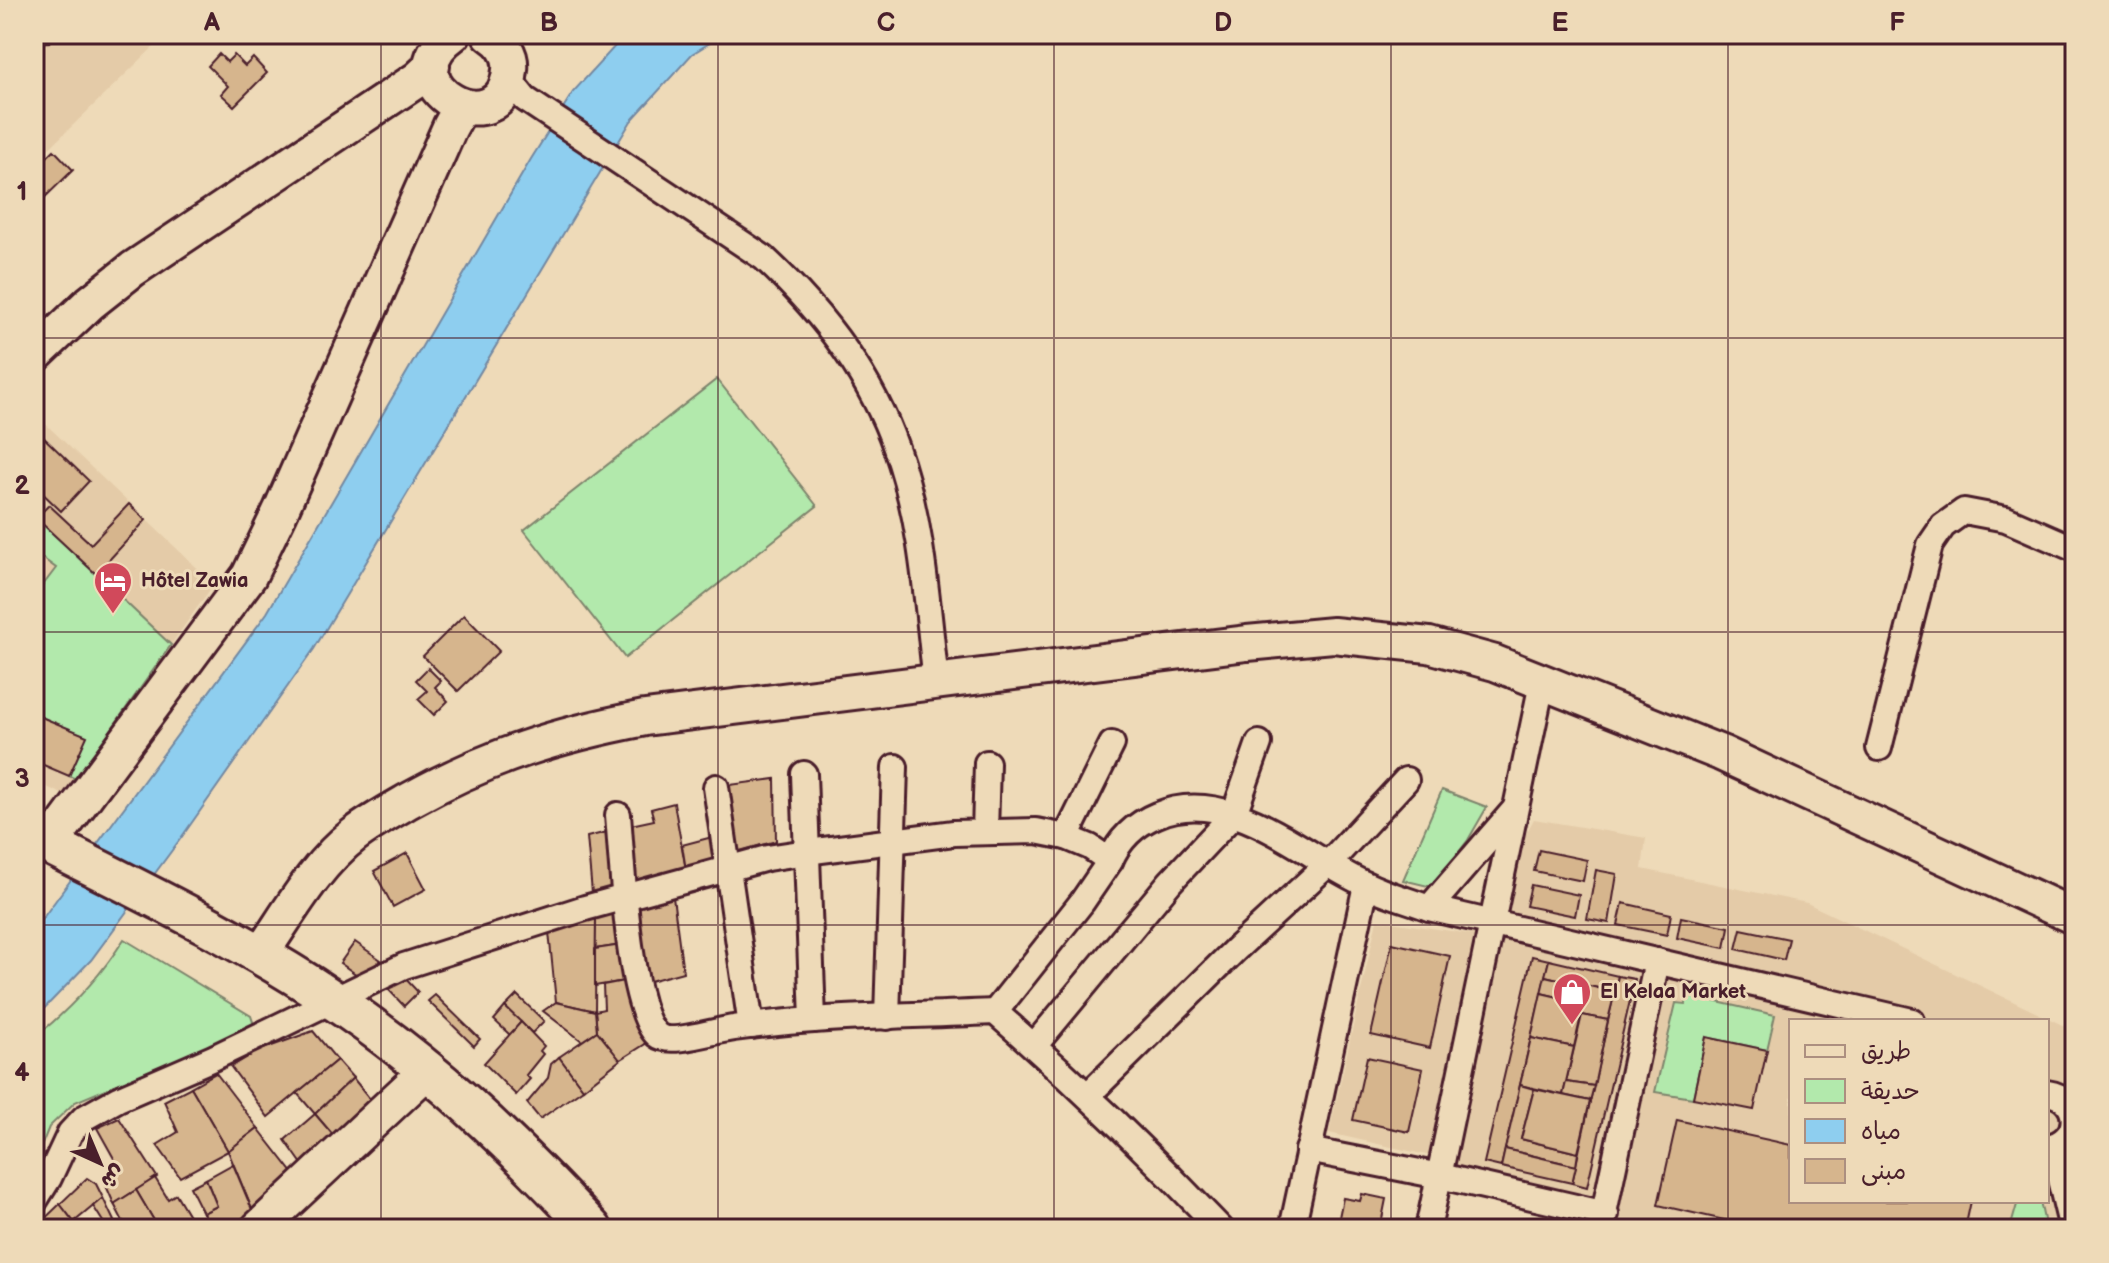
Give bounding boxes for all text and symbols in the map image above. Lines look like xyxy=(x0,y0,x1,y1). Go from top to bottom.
text: A xyxy=(203,8,220,39)
text: B xyxy=(540,8,558,39)
text: C xyxy=(877,8,895,39)
text: D xyxy=(1214,8,1232,39)
text: E xyxy=(1552,8,1569,39)
text: F xyxy=(1889,8,1905,39)
text: 1 xyxy=(17,177,27,208)
text: 2 xyxy=(14,471,30,502)
hotel icon: Hôtel Zawia xyxy=(92,560,134,615)
place label: Hôtel Zawia xyxy=(141,569,248,593)
text: 3 xyxy=(14,764,30,795)
shop icon: El Kelaa Market xyxy=(1551,971,1593,1026)
place label: El Kelaa Market xyxy=(1600,980,1746,1004)
legend xyxy=(1789,1019,2049,1203)
text: طريق xyxy=(1861,1037,1911,1066)
text: 4 xyxy=(14,1058,30,1089)
text: حديقة xyxy=(1861,1077,1920,1106)
text: مياه xyxy=(1861,1117,1901,1146)
north arrow xyxy=(60,1123,140,1203)
text: مبنى xyxy=(1861,1157,1906,1186)
text: ش xyxy=(95,1158,131,1194)

